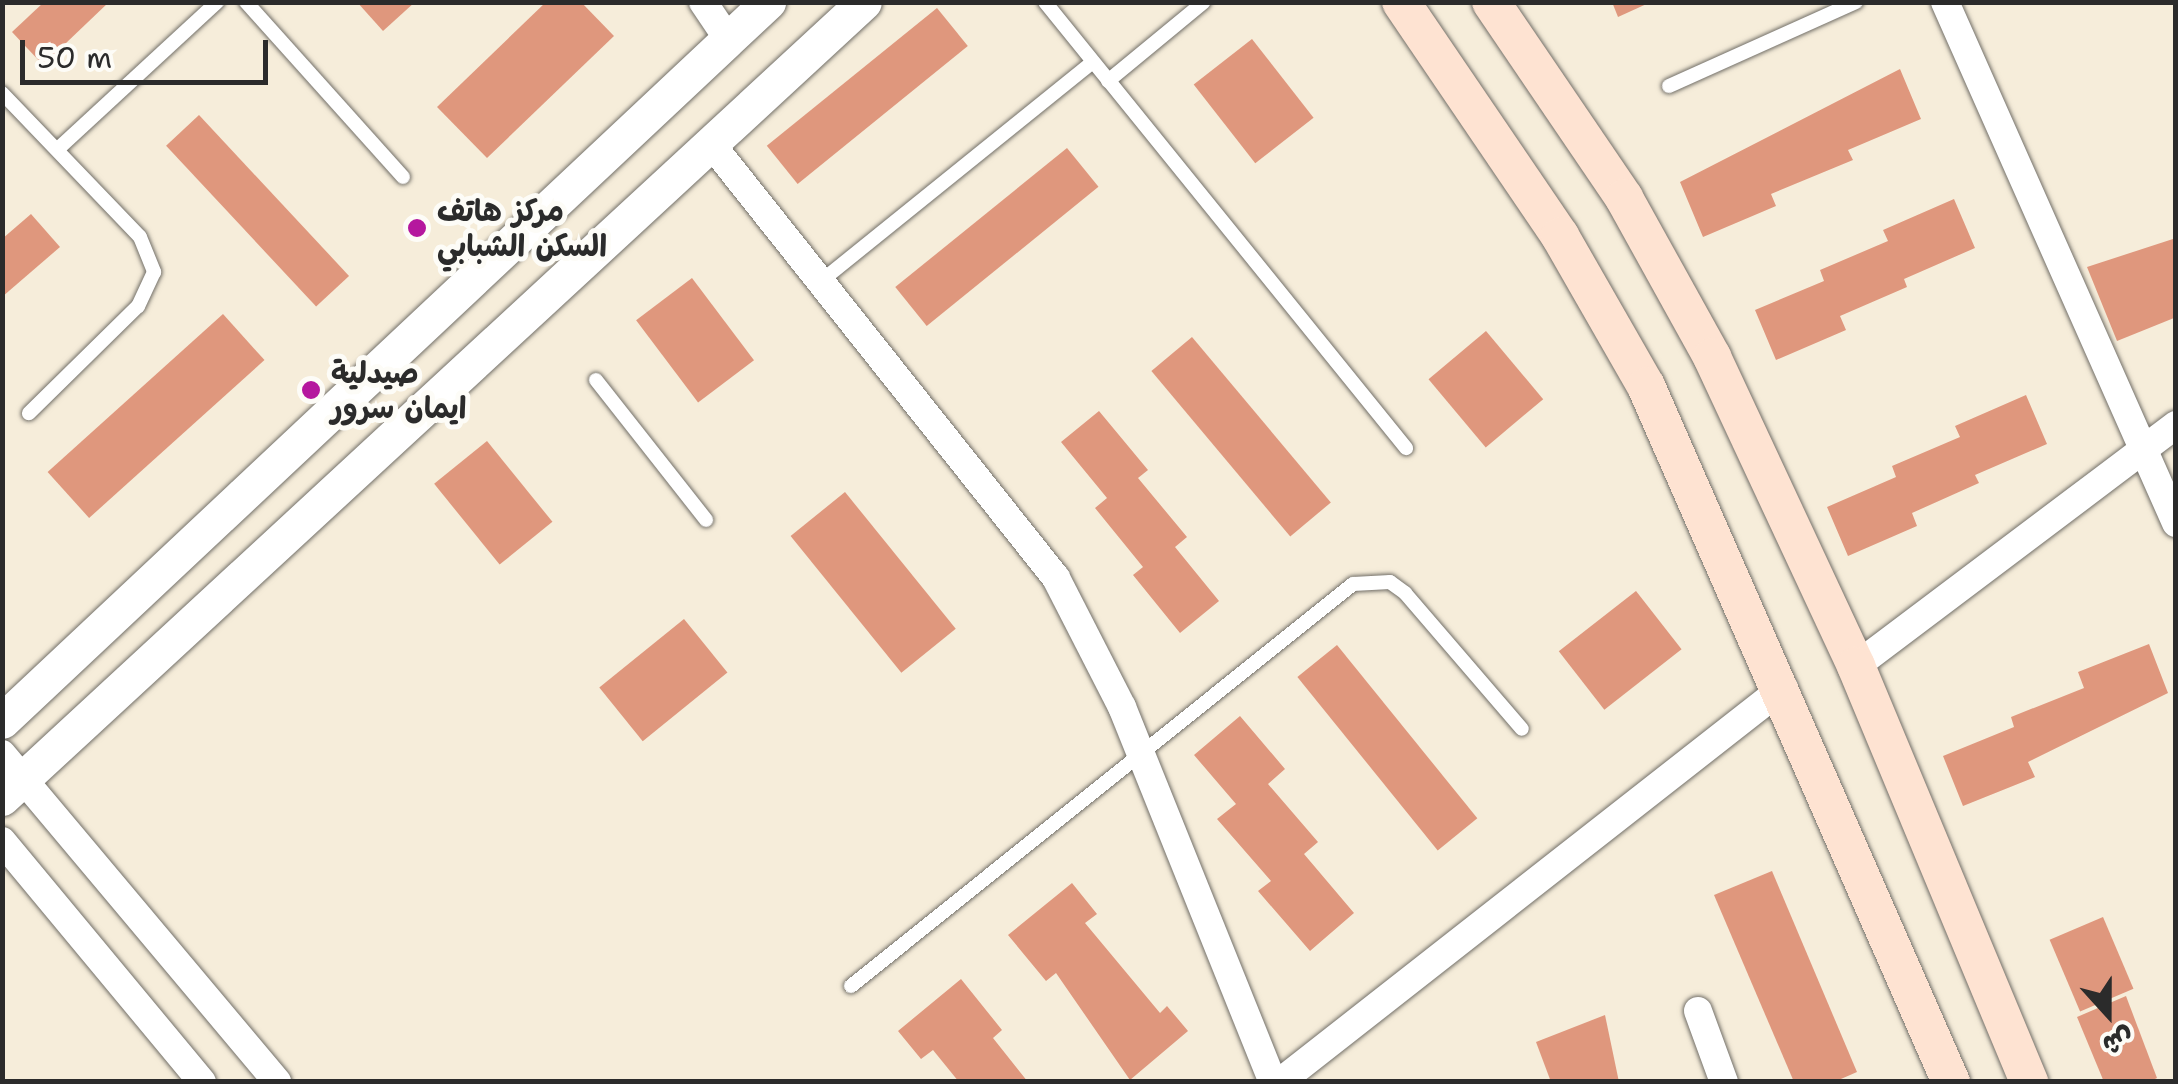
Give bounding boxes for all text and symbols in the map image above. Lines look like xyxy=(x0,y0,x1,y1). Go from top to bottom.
scale bar xyxy=(25,20,272,82)
text: 50 m xyxy=(37,37,112,78)
place label: مركز هاتف السكن الشبابي xyxy=(437,193,607,264)
marker: مركز هاتف السكن الشبابي xyxy=(406,217,428,239)
place label: صيدلية ايمان سرور xyxy=(331,355,466,426)
marker: صيدلية ايمان سرور xyxy=(300,379,322,401)
north arrow xyxy=(2058,964,2158,1064)
text: ش xyxy=(2098,1019,2140,1065)

